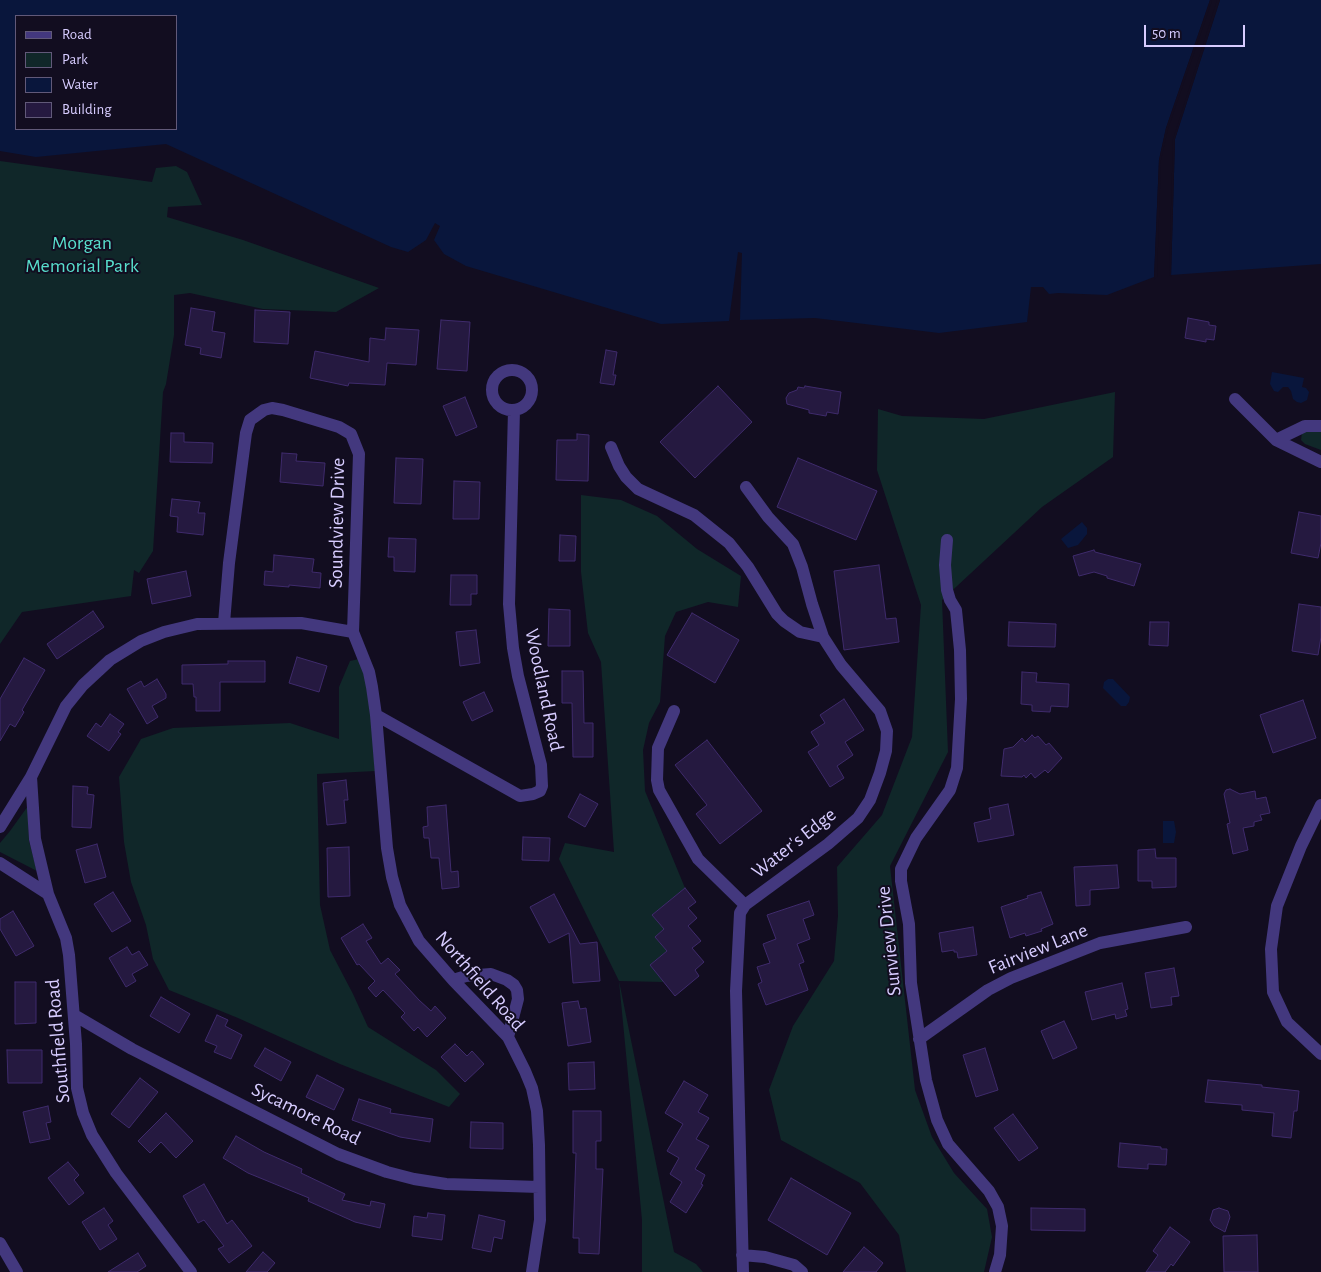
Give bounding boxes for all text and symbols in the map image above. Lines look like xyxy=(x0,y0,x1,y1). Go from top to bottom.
legend xyxy=(15,15,178,130)
scale bar xyxy=(1146,15,1247,47)
text: 50 m xyxy=(1152,26,1181,41)
text: Road xyxy=(62,27,92,42)
text: Park xyxy=(62,52,88,67)
text: Water xyxy=(62,77,98,92)
text: Building xyxy=(62,102,112,117)
park label: Morgan Memorial Park xyxy=(25,231,139,278)
street label: Soundview Drive xyxy=(324,458,350,588)
street label: Woodland Road xyxy=(519,627,569,753)
street label: Water's Edge xyxy=(747,803,841,883)
street label: Sunview Drive xyxy=(871,885,907,997)
street label: Fairview Lane xyxy=(985,918,1091,980)
street label: Northfield Road xyxy=(430,926,530,1036)
street label: Southfield Road xyxy=(41,978,75,1104)
street label: Sycamore Road xyxy=(248,1077,364,1151)

